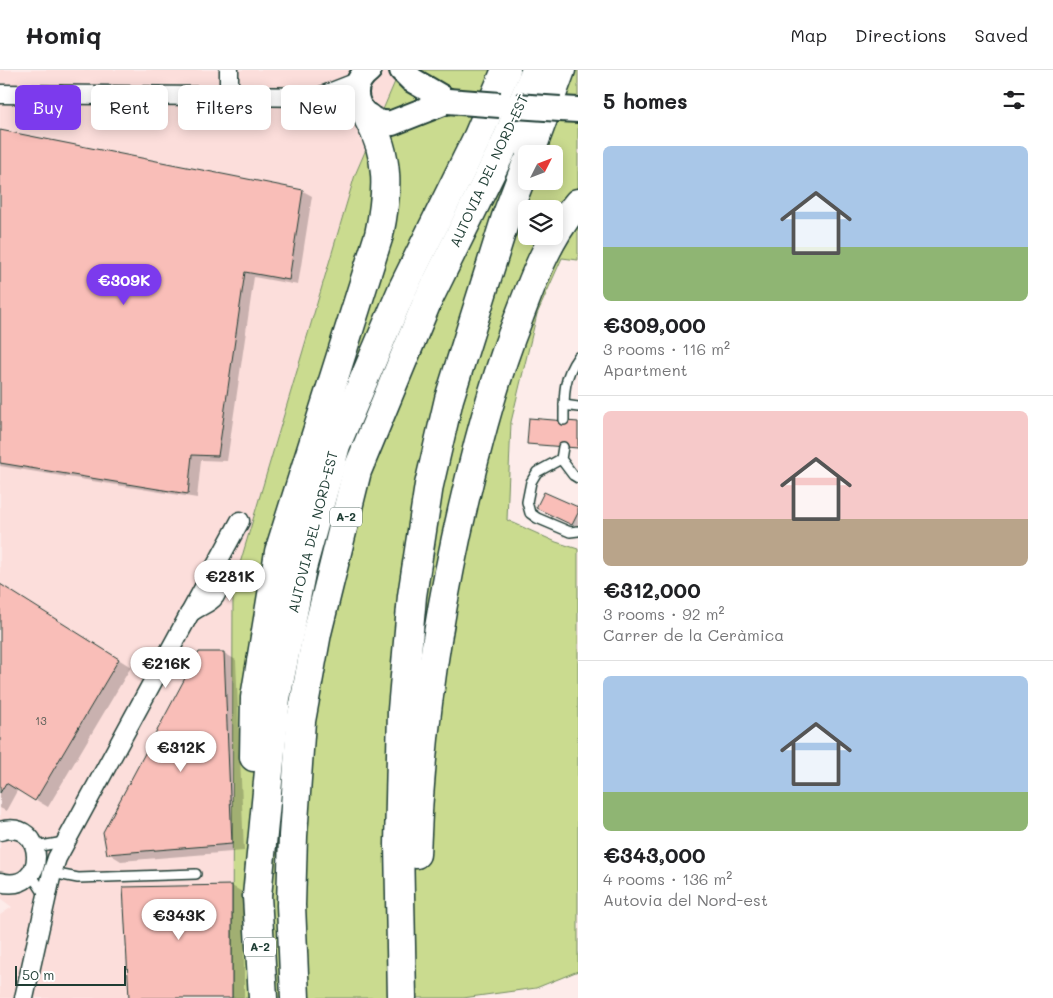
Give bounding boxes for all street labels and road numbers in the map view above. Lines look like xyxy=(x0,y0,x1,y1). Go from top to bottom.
street label: AUTOVIA DEL NORD-EST xyxy=(445,91,532,250)
street label: AUTOVIA DEL NORD-EST xyxy=(283,449,342,615)
road number: A-2 xyxy=(330,508,362,527)
road number: A-2 xyxy=(244,938,276,956)

